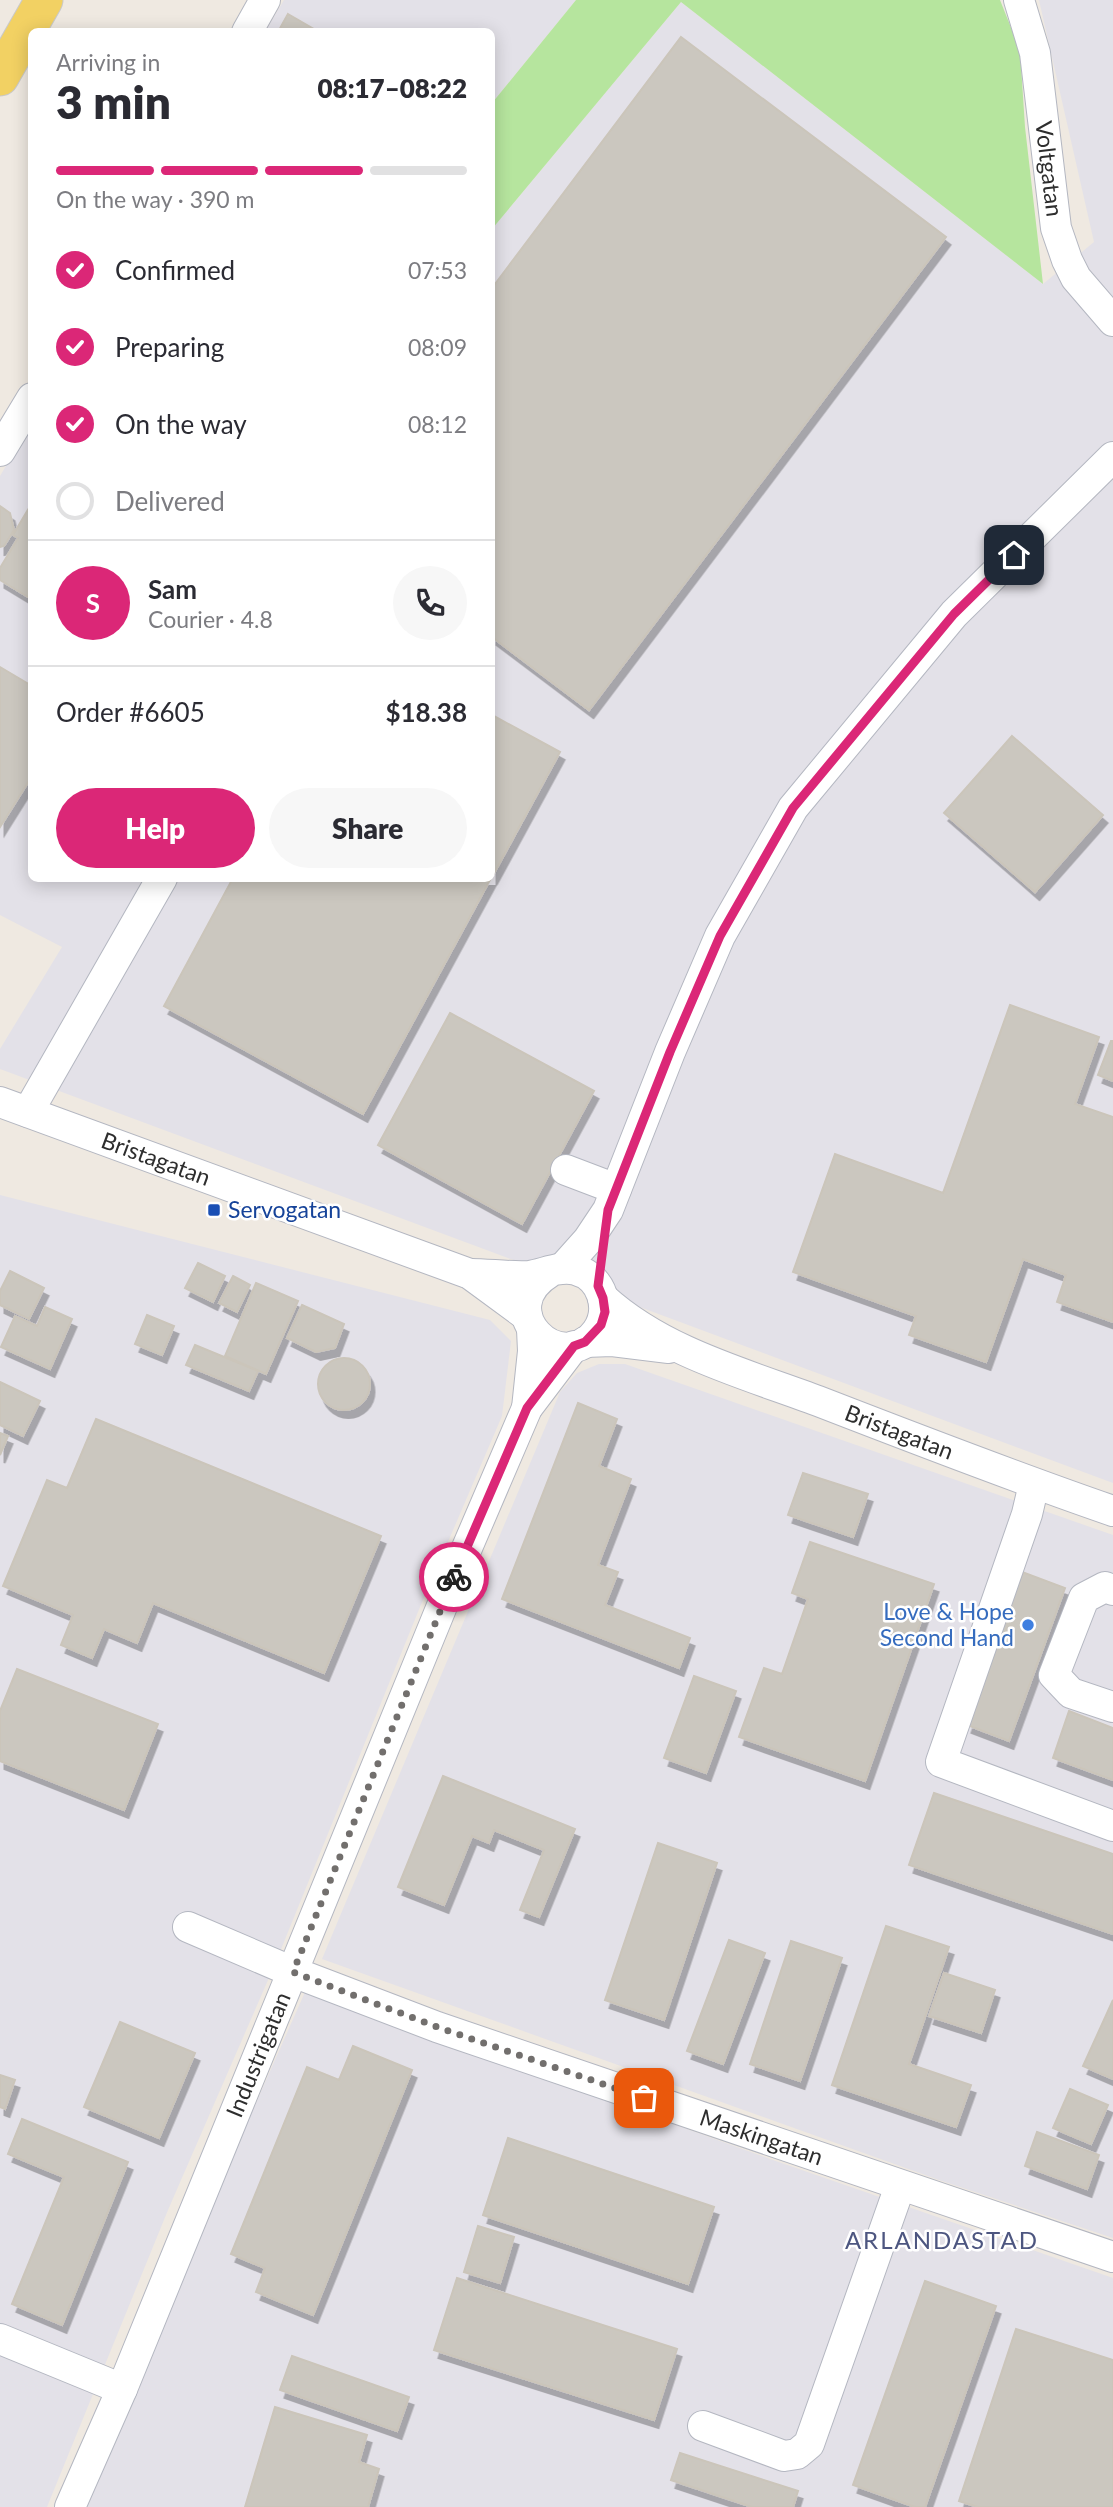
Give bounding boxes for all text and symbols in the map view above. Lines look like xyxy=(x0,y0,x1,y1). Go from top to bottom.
text: Arriving in xyxy=(56,48,160,76)
text: 08:17–08:22 xyxy=(317,72,467,104)
text: 3 min xyxy=(56,74,171,129)
street label: Voltgatan xyxy=(1030,119,1070,218)
text: On the way · 390 m xyxy=(56,185,255,213)
icon: check xyxy=(56,251,94,289)
text: Confirmed xyxy=(115,254,235,286)
text: 07:53 xyxy=(408,256,467,284)
icon: check xyxy=(56,328,94,366)
text: Preparing xyxy=(115,331,224,363)
text: 08:09 xyxy=(408,333,467,361)
icon: check xyxy=(56,405,94,443)
text: On the way xyxy=(115,408,247,440)
text: 08:12 xyxy=(408,410,467,438)
text: Delivered xyxy=(115,485,225,517)
pin xyxy=(984,525,1044,585)
icon: home xyxy=(995,536,1033,574)
button: phone xyxy=(393,566,467,640)
text: Sam xyxy=(148,573,197,605)
text: S xyxy=(86,587,100,619)
text: Courier · 4.8 xyxy=(148,605,273,633)
text: Order #6605 xyxy=(56,696,205,728)
text: $18.38 xyxy=(385,696,467,728)
button: Help xyxy=(56,788,255,868)
button: Share xyxy=(269,788,467,868)
street label: Bristagatan xyxy=(98,1125,215,1191)
place label: Servogatan xyxy=(228,1195,341,1223)
marker: Servogatan xyxy=(206,1202,222,1218)
street label: Bristagatan xyxy=(841,1398,958,1465)
courier xyxy=(419,1542,489,1612)
icon: bike xyxy=(435,1558,473,1596)
place label: Love & Hope Second Hand xyxy=(880,1597,1014,1651)
marker: Love & Hope Second Hand xyxy=(1020,1617,1036,1633)
street label: Industrigatan xyxy=(220,1988,296,2121)
pin xyxy=(614,2068,674,2128)
icon: bag xyxy=(625,2079,663,2117)
street label: Maskingatan xyxy=(696,2102,827,2170)
district label: ARLANDASTAD xyxy=(845,2225,1039,2254)

